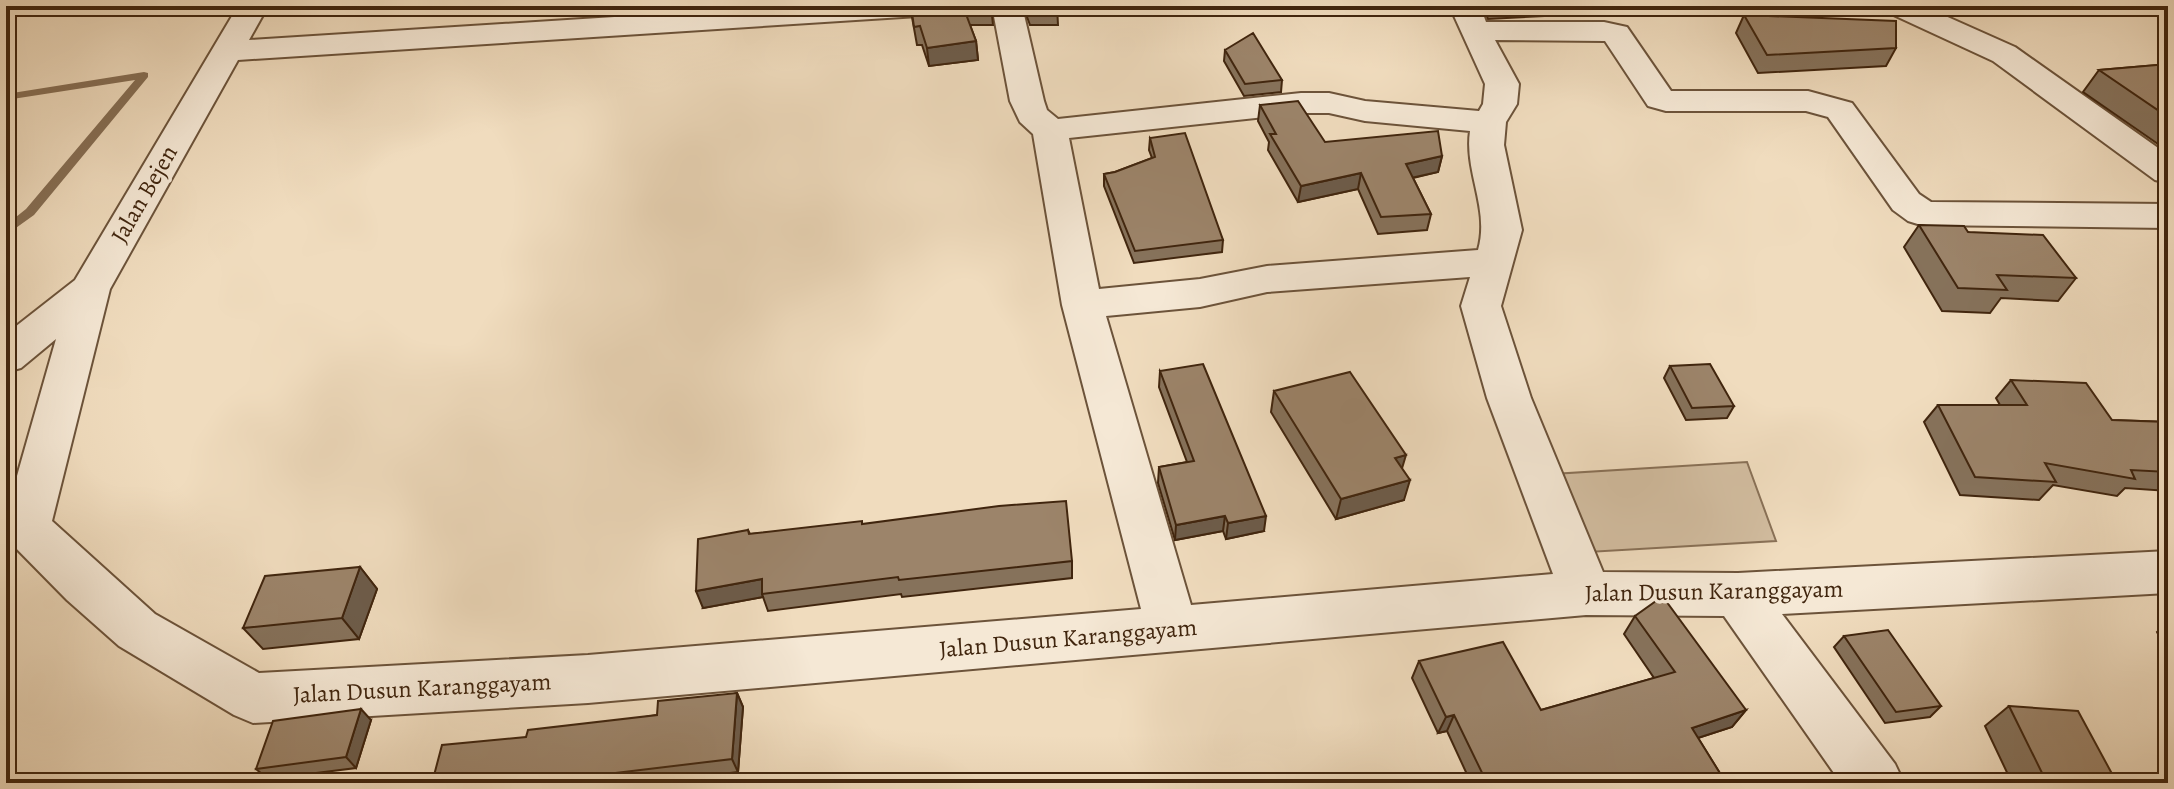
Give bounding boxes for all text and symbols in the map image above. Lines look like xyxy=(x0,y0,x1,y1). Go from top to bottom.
street label: Jalan Bejen xyxy=(103,139,185,249)
street label: Jalan Dusun Karanggayam xyxy=(1584,573,1844,609)
street label: Jalan Dusun Karanggayam xyxy=(938,611,1198,665)
street label: Jalan Dusun Karanggayam xyxy=(292,665,552,711)

